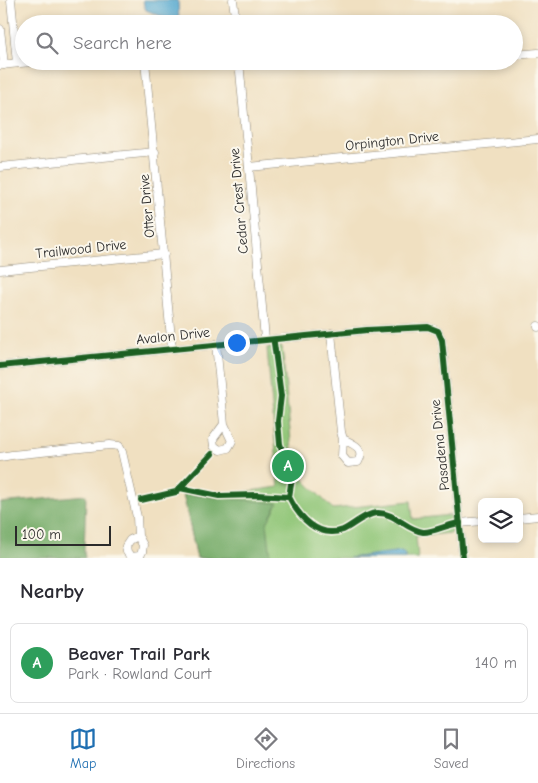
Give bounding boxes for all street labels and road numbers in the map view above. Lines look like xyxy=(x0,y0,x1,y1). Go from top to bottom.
street label: Orpington Drive xyxy=(344,128,440,154)
street label: Cedar Crest Drive xyxy=(226,147,252,255)
street label: Otter Drive xyxy=(136,173,158,239)
street label: Trailwood Drive xyxy=(35,236,127,262)
street label: Avalon Drive xyxy=(135,324,211,348)
street label: Pasadena Drive xyxy=(427,399,453,491)

